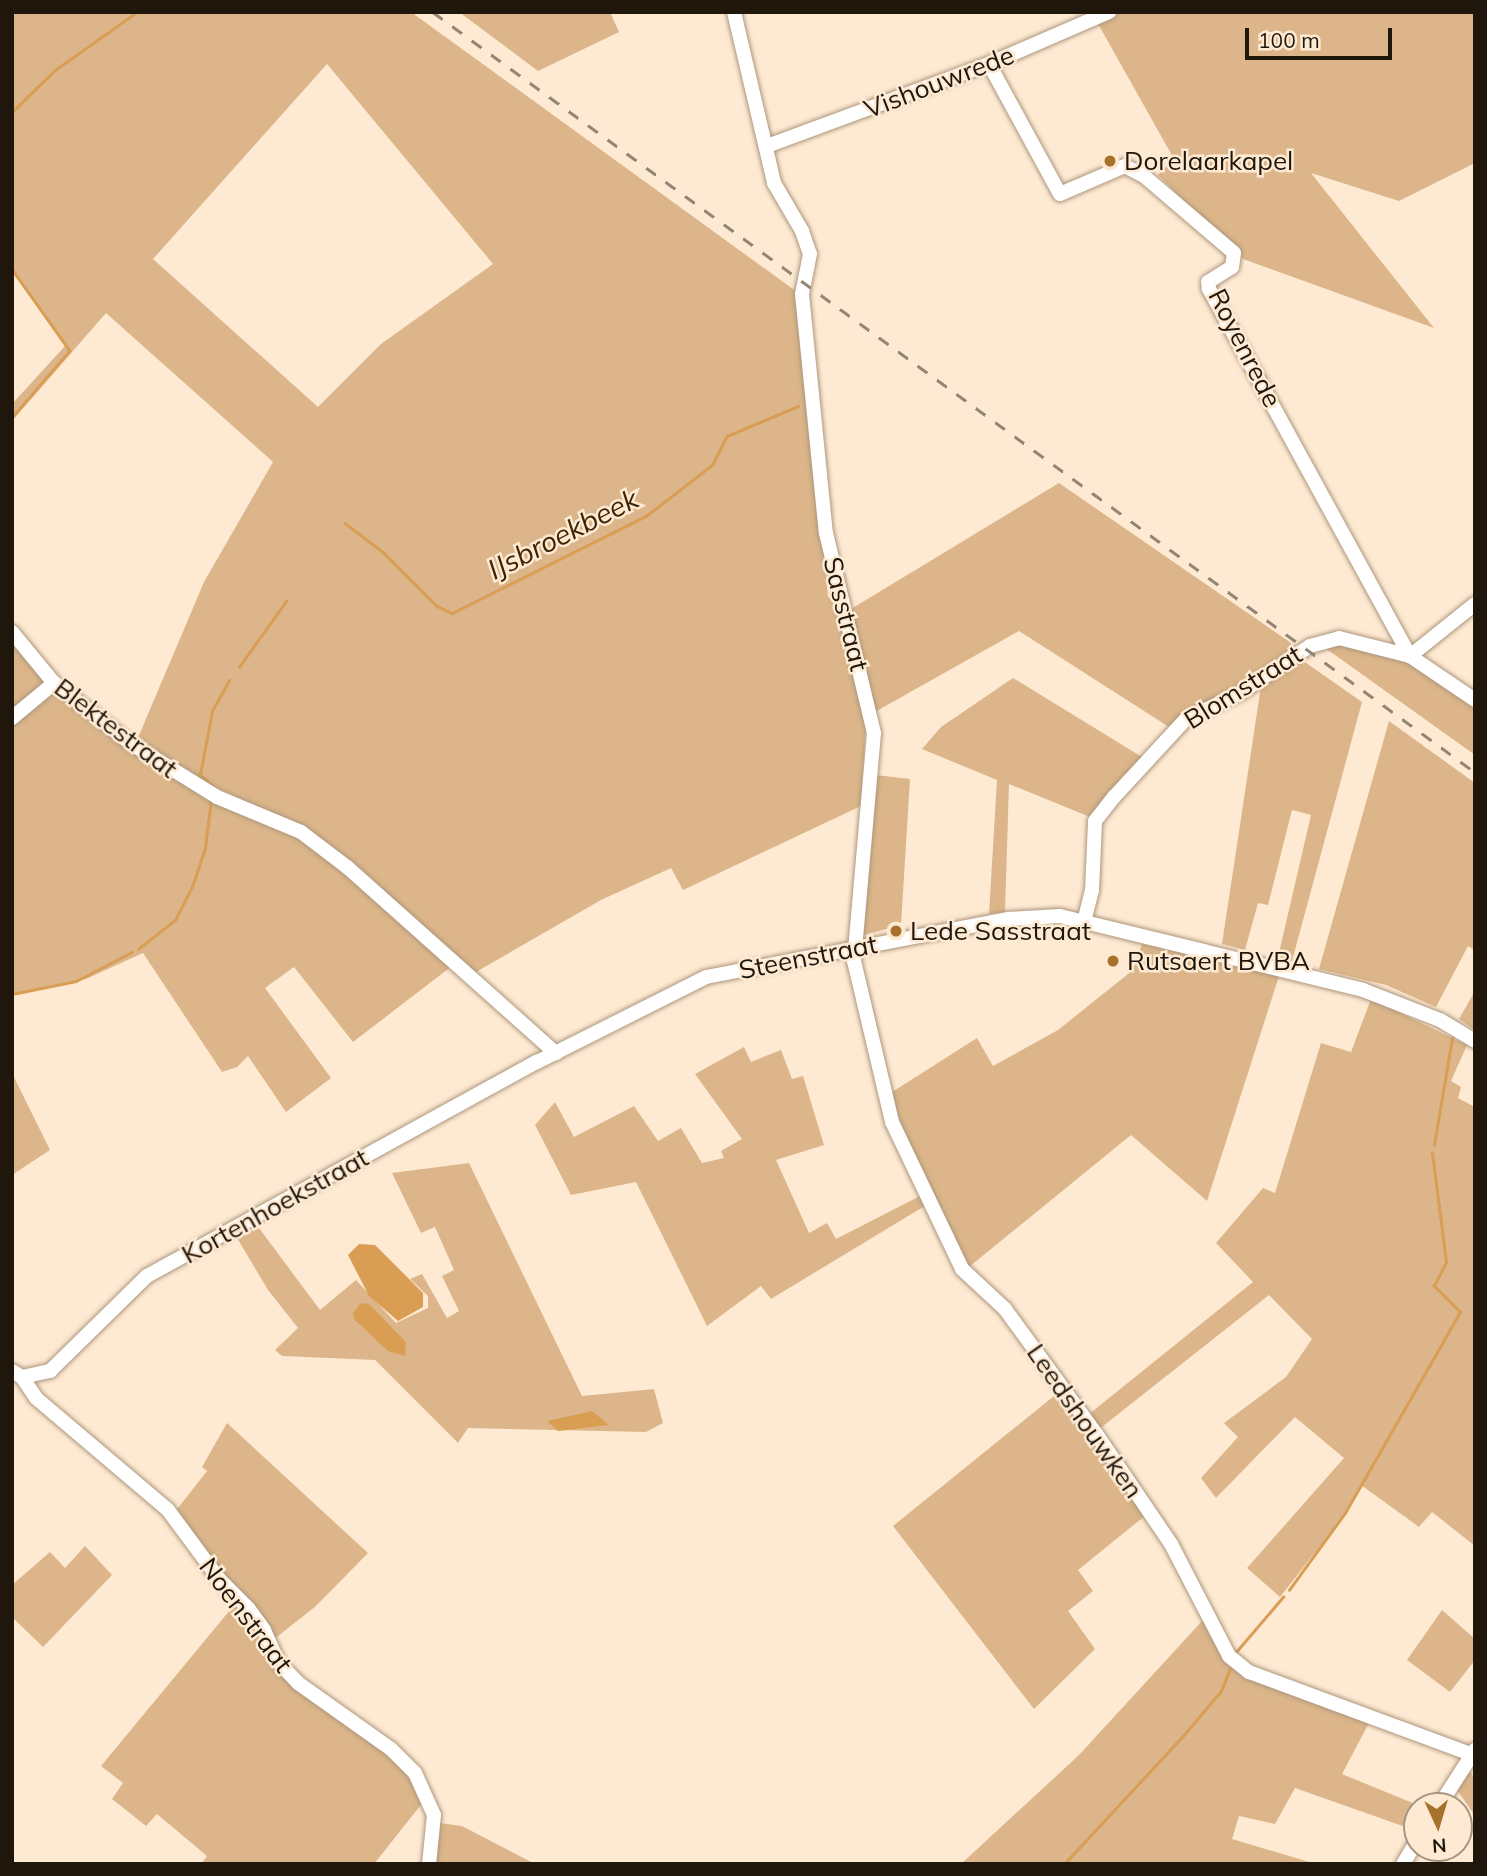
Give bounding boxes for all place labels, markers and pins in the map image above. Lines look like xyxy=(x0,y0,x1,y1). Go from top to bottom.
place label: Dorelaarkapel xyxy=(1124,145,1293,177)
marker: Dorelaarkapel xyxy=(1102,153,1118,169)
place label: Lede Sasstraat xyxy=(910,915,1091,947)
marker: Lede Sasstraat xyxy=(888,923,904,939)
place label: Rutsaert BVBA xyxy=(1127,945,1310,977)
marker: Rutsaert BVBA xyxy=(1105,953,1121,969)

